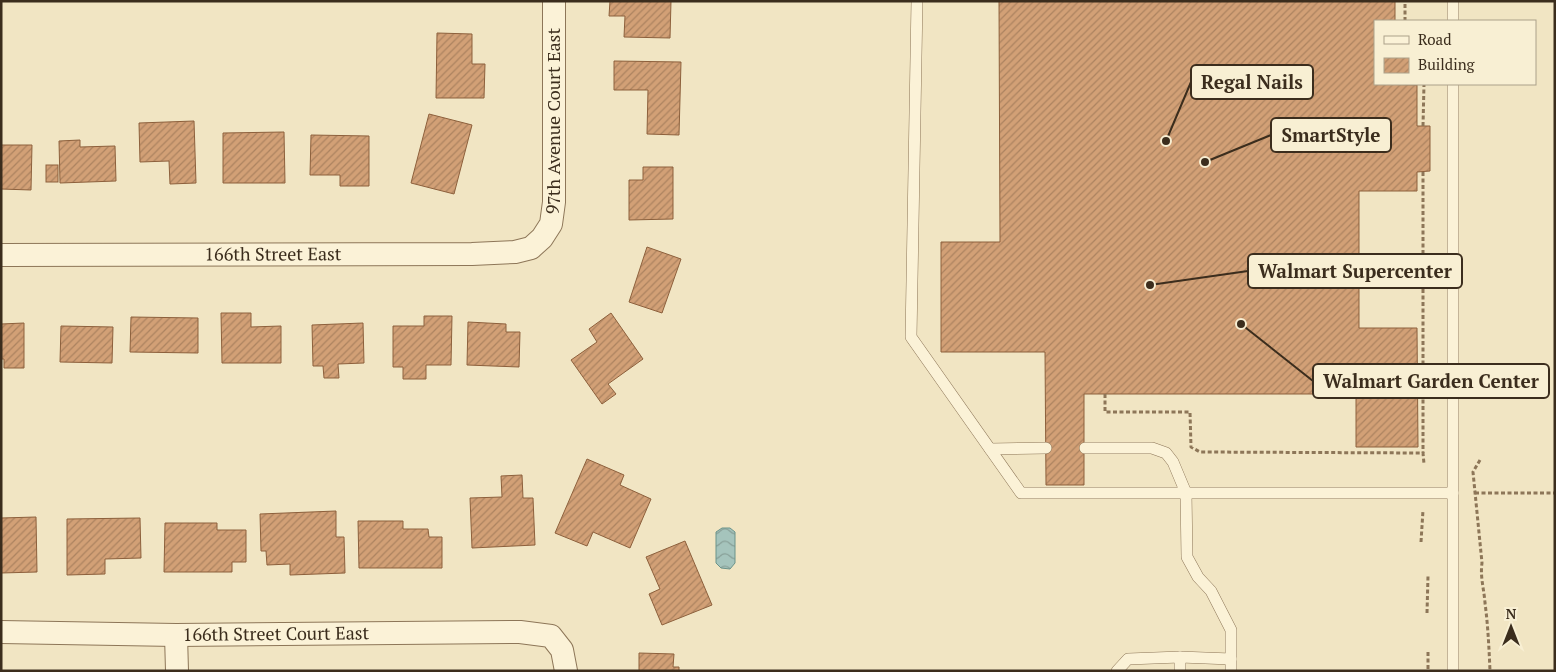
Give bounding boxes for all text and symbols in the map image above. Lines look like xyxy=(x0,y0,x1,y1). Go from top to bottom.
legend xyxy=(1374,20,1536,85)
street label: 97th Avenue Court East xyxy=(539,28,565,216)
text: Road xyxy=(1418,29,1451,49)
text: Building xyxy=(1418,54,1476,74)
callout: Regal Nails xyxy=(1191,65,1313,99)
text: Regal Nails xyxy=(1201,69,1303,94)
callout: SmartStyle xyxy=(1271,118,1391,152)
text: SmartStyle xyxy=(1281,122,1381,147)
street label: 166th Street East xyxy=(204,241,342,266)
callout: Walmart Supercenter xyxy=(1248,254,1462,288)
text: Walmart Supercenter xyxy=(1258,258,1453,283)
callout: Walmart Garden Center xyxy=(1313,364,1549,398)
text: Walmart Garden Center xyxy=(1323,368,1540,393)
north arrow xyxy=(1486,602,1536,652)
text: N xyxy=(1506,604,1517,623)
street label: 166th Street Court East xyxy=(183,620,370,646)

